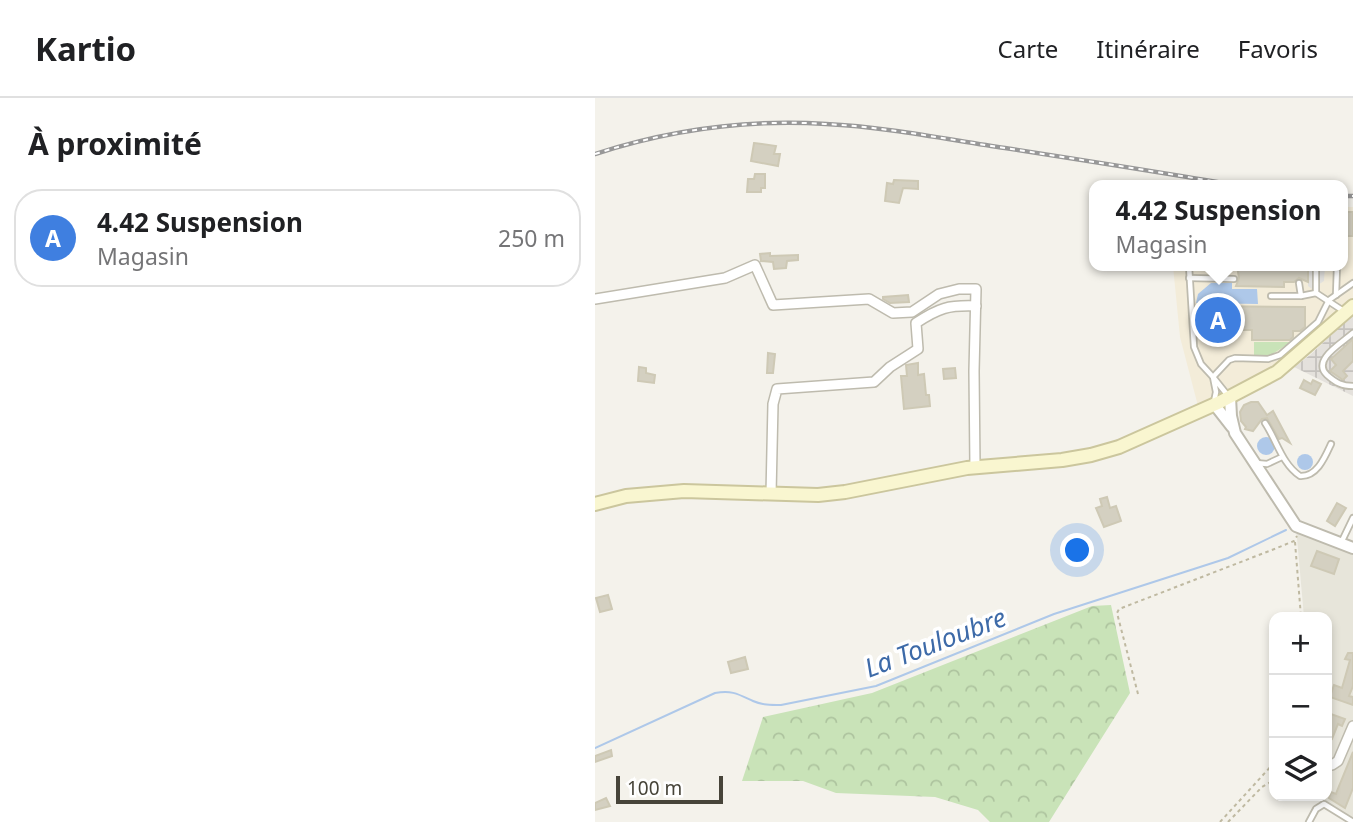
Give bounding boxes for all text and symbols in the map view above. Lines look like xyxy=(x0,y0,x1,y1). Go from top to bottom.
text: Kartio xyxy=(35,26,136,71)
text: Carte xyxy=(998,32,1058,65)
text: Itinéraire xyxy=(1096,32,1200,65)
text: Favoris xyxy=(1238,32,1318,65)
text: À proximité xyxy=(28,123,202,164)
popup xyxy=(1089,180,1348,271)
text: 4.42 Suspension xyxy=(1116,192,1321,228)
text: 4.42 Suspension xyxy=(97,204,303,240)
text: A xyxy=(45,222,61,254)
text: 250 m xyxy=(498,222,565,254)
text: Magasin xyxy=(1116,228,1208,260)
text: Magasin xyxy=(97,240,189,272)
pin: A xyxy=(1195,294,1241,346)
your location xyxy=(1060,533,1094,567)
water label: La Touloubre xyxy=(859,598,1011,686)
map controls xyxy=(1269,612,1332,801)
button: + xyxy=(1269,612,1332,675)
button: − xyxy=(1269,675,1332,738)
button: layers xyxy=(1269,738,1332,801)
scale bar xyxy=(616,773,723,805)
text: 100 m xyxy=(627,775,682,801)

